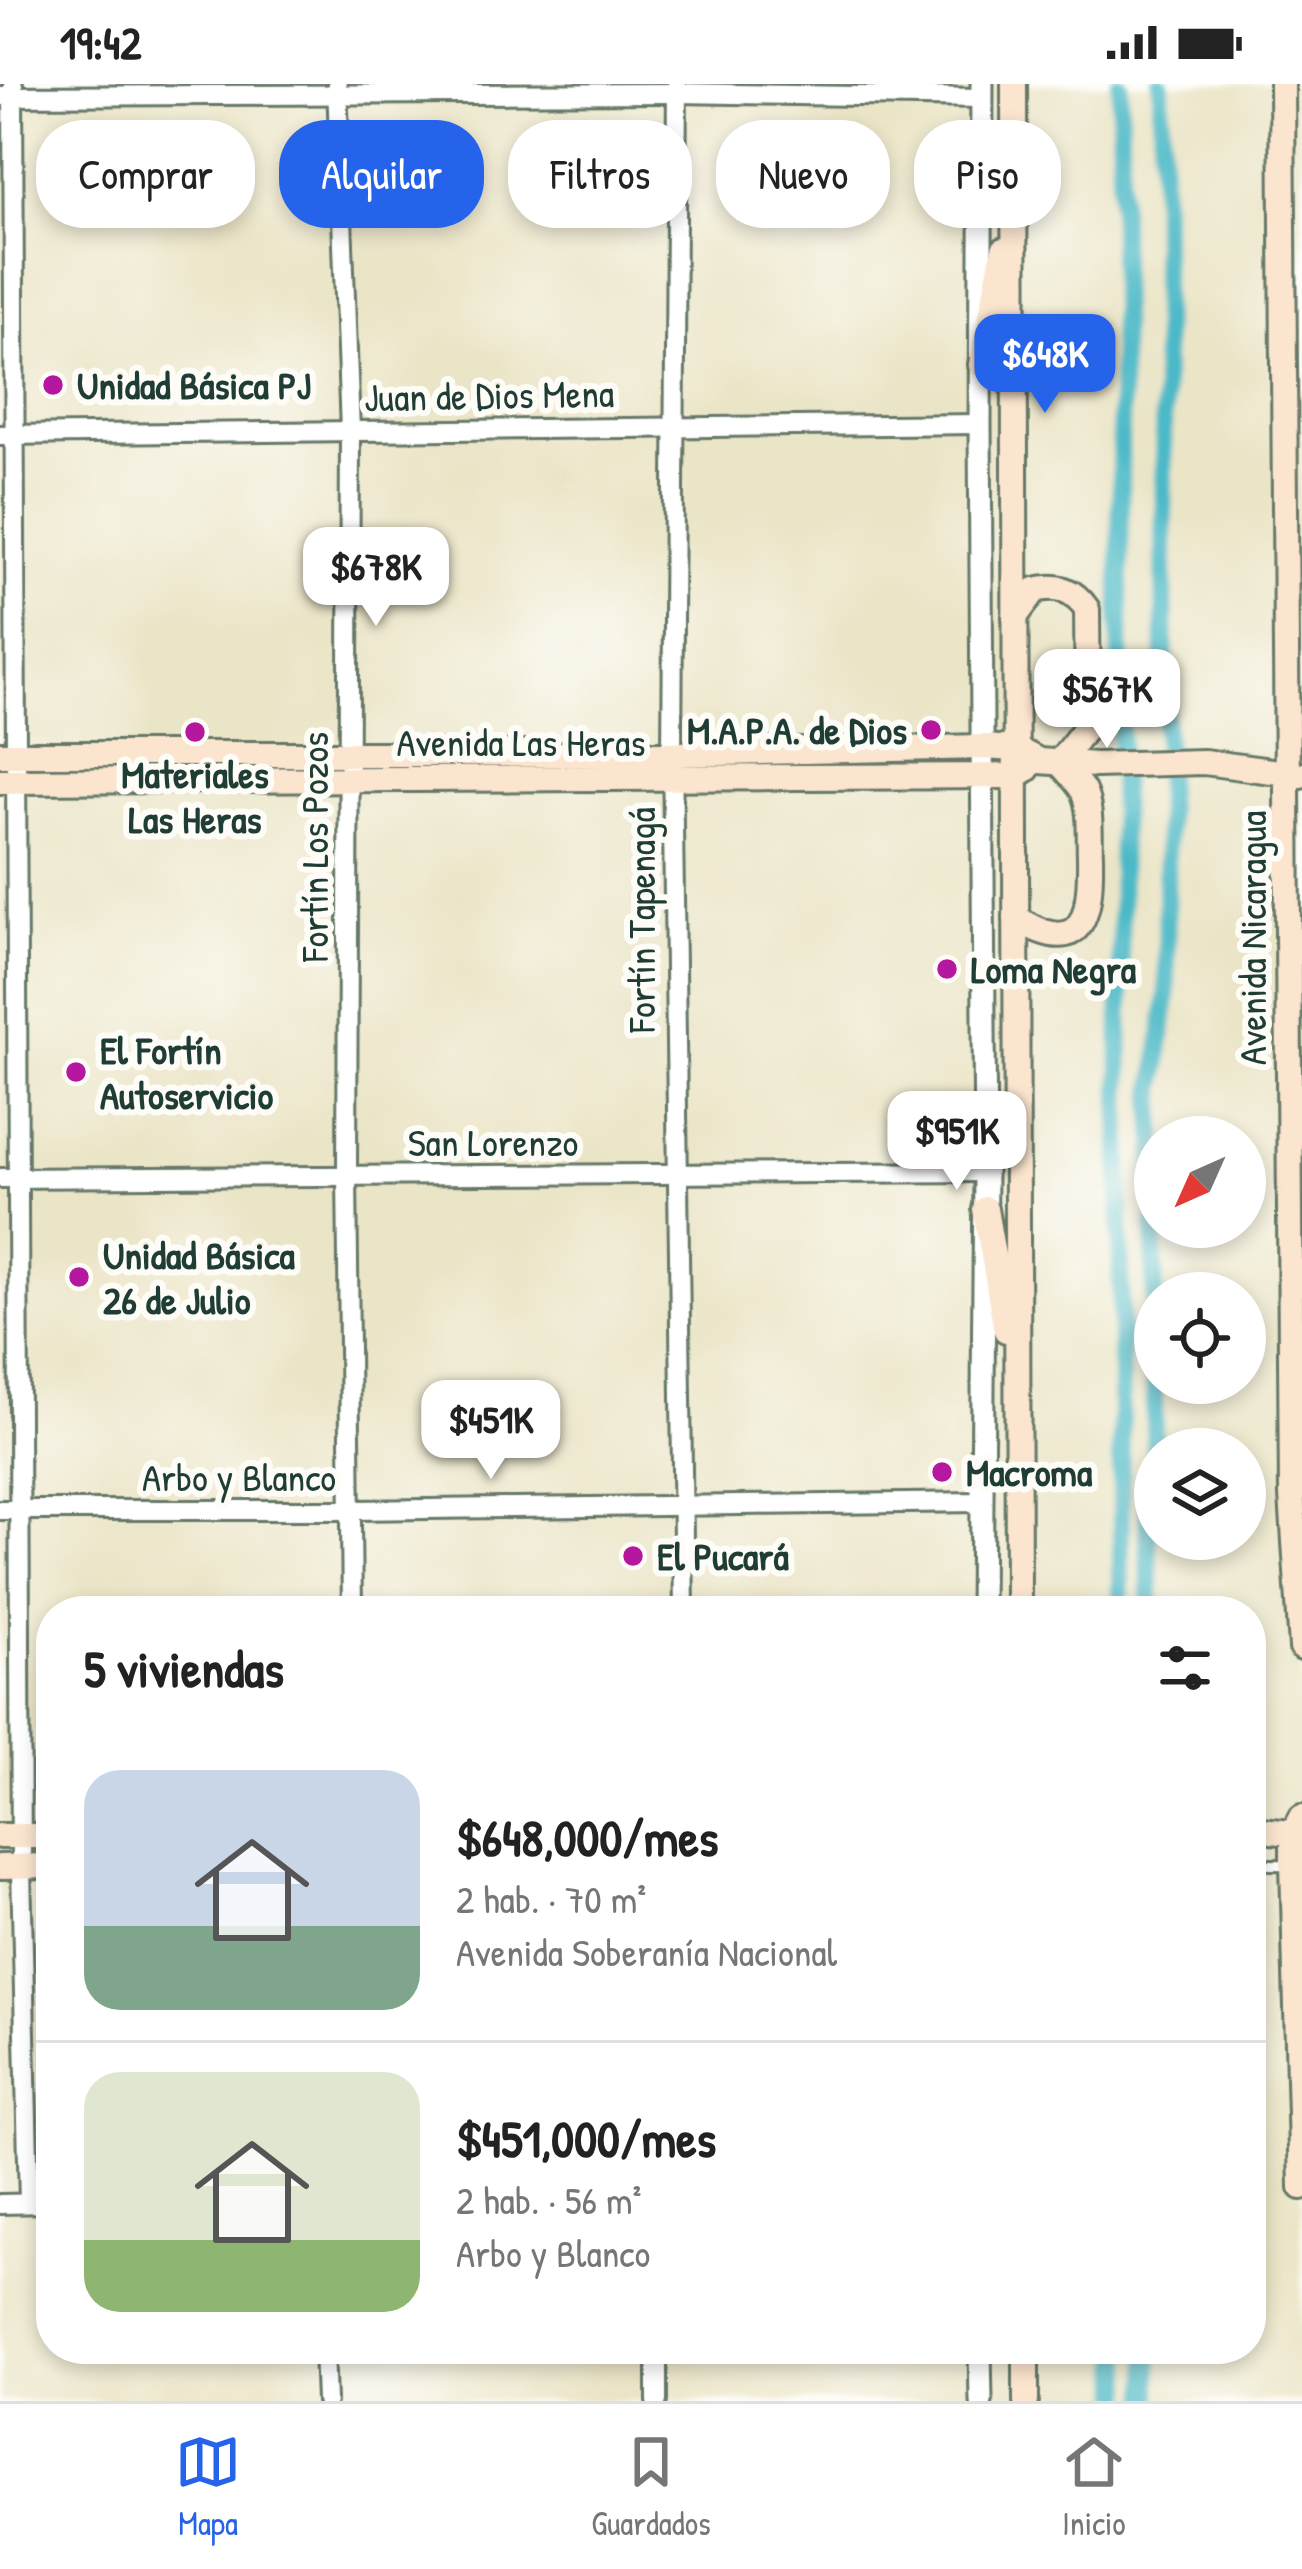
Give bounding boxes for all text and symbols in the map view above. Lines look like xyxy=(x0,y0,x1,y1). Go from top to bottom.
text: 19:42 xyxy=(60,12,141,73)
chip: Comprar xyxy=(36,120,255,228)
chip: Alquilar xyxy=(279,120,484,228)
chip: Filtros xyxy=(508,120,692,228)
chip: Nuevo xyxy=(716,120,890,228)
chip: Piso xyxy=(914,120,1061,228)
pin: $648K xyxy=(961,314,1129,416)
text: $648K xyxy=(1001,326,1089,379)
place label: Unidad Básica PJ xyxy=(77,358,311,411)
street label: Juan de Dios Mena xyxy=(363,366,615,423)
marker: Unidad Básica PJ xyxy=(40,372,66,398)
pin: $678K xyxy=(292,527,460,629)
text: $678K xyxy=(330,539,422,592)
pin: $567K xyxy=(1023,649,1191,751)
text: $567K xyxy=(1061,661,1153,714)
place label: M.A.P.A. de Dios xyxy=(687,703,907,756)
street label: Avenida Las Heras xyxy=(397,715,645,768)
marker: M.A.P.A. de Dios xyxy=(918,717,944,743)
marker: Materiales Las Heras xyxy=(182,719,208,745)
street label: Fortín Los Pozos xyxy=(287,732,340,963)
place label: Materiales Las Heras xyxy=(121,747,269,845)
street label: Fortín Tapenagá xyxy=(614,807,667,1034)
street label: Avenida Nicaragua xyxy=(1225,811,1278,1065)
place label: Loma Negra xyxy=(971,942,1137,996)
marker: Loma Negra xyxy=(934,956,960,982)
place label: El Fortín Autoservicio xyxy=(100,1023,274,1121)
marker: El Fortín Autoservicio xyxy=(63,1059,89,1085)
pin: $951K xyxy=(873,1091,1041,1193)
text: $951K xyxy=(914,1103,1000,1156)
street label: San Lorenzo xyxy=(408,1115,578,1168)
north arrow xyxy=(1134,1116,1266,1248)
map controls xyxy=(1134,1116,1266,1560)
place label: Unidad Básica 26 de Julio xyxy=(103,1228,295,1326)
marker: Unidad Básica 26 de Julio xyxy=(66,1264,92,1290)
button: locate xyxy=(1134,1272,1266,1404)
pin: $451K xyxy=(407,1380,575,1482)
text: $451K xyxy=(448,1392,534,1445)
button: layers xyxy=(1134,1428,1266,1560)
place label: Macroma xyxy=(966,1445,1093,1498)
street label: Arbo y Blanco xyxy=(142,1450,336,1503)
marker: Macroma xyxy=(929,1459,955,1485)
place label: El Pucará xyxy=(657,1529,789,1582)
marker: El Pucará xyxy=(620,1543,646,1569)
text: 5 viviendas xyxy=(84,1634,284,1703)
icon: filters xyxy=(1152,1635,1218,1701)
text: $648,000/mes xyxy=(456,1803,718,1872)
icon: home xyxy=(180,1818,324,1962)
text: 2 hab. · 70 m² xyxy=(456,1872,646,1925)
text: Avenida Soberanía Nacional xyxy=(456,1925,837,1978)
text: $451,000/mes xyxy=(456,2104,716,2173)
icon: home xyxy=(180,2120,324,2264)
text: 2 hab. · 56 m² xyxy=(456,2173,642,2226)
text: Arbo y Blanco xyxy=(456,2226,650,2279)
tab: Mapa xyxy=(175,2429,241,2545)
tab: Guardados xyxy=(591,2429,711,2545)
tab: Inicio xyxy=(1061,2429,1127,2545)

